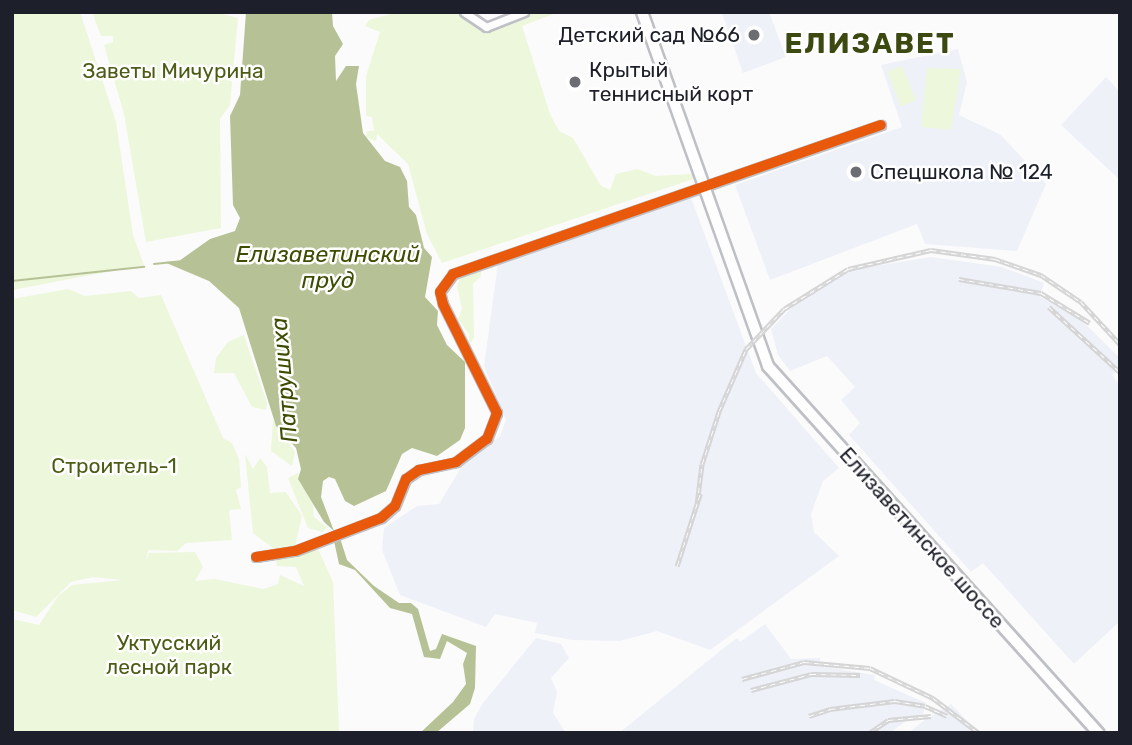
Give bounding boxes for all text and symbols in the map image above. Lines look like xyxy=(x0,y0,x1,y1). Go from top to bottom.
place label: Детский сад №66 xyxy=(558,22,740,48)
marker: Детский сад №66 xyxy=(746,27,762,43)
district label: ЕЛИЗАВЕТ xyxy=(785,27,955,61)
place label: Крытый теннисный корт xyxy=(589,57,753,107)
park label: Заветы Мичурина xyxy=(82,58,264,84)
marker: Крытый теннисный корт xyxy=(567,74,583,90)
place label: Спецшкола № 124 xyxy=(870,159,1053,185)
marker: Спецшкола № 124 xyxy=(848,164,864,180)
water label: Елизаветинский пруд xyxy=(236,240,420,294)
water label: Патрушиха xyxy=(265,316,303,444)
street label: Елизаветинское шоссе xyxy=(834,442,1010,634)
park label: Строитель-1 xyxy=(51,453,177,479)
park label: Уктусский лесной парк xyxy=(106,630,232,680)

